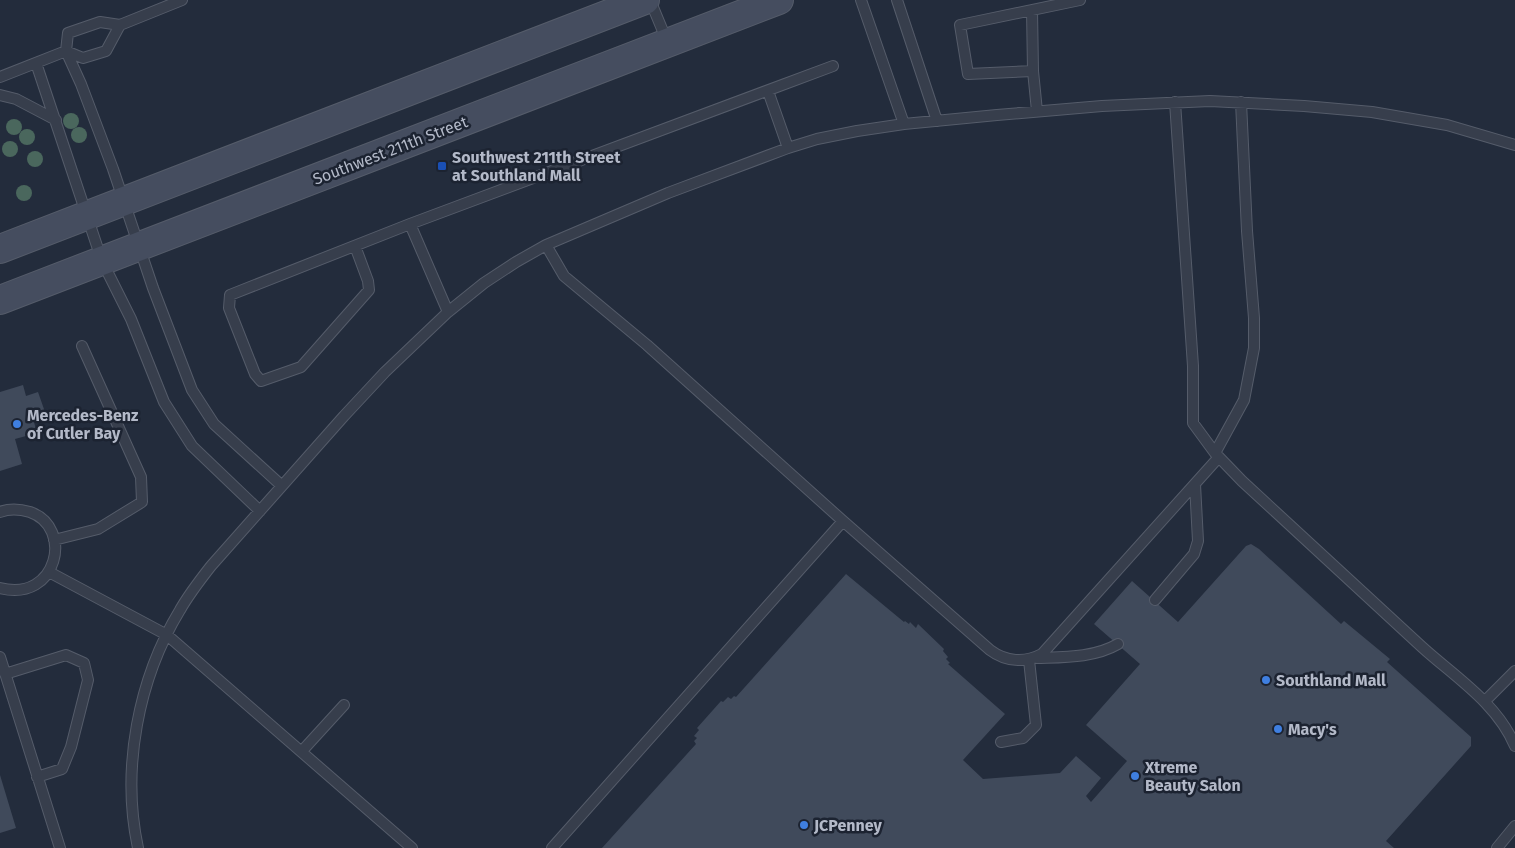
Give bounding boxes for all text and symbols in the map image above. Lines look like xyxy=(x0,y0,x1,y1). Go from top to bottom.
street label: Southwest 211th Street xyxy=(310,112,470,189)
place label: Southwest 211th Street at Southland Mall xyxy=(452,148,621,185)
marker: Southwest 211th Street at Southland Mall xyxy=(436,160,448,172)
place label: Mercedes-Benz of Cutler Bay xyxy=(27,406,139,443)
marker: Mercedes-Benz of Cutler Bay xyxy=(11,418,23,430)
place label: Southland Mall xyxy=(1276,671,1386,690)
marker: Southland Mall xyxy=(1260,674,1272,686)
place label: Macy's xyxy=(1288,720,1337,739)
marker: Macy's xyxy=(1272,723,1284,735)
place label: Xtreme Beauty Salon xyxy=(1144,758,1241,795)
marker: Xtreme Beauty Salon xyxy=(1129,770,1141,782)
place label: JCPenney xyxy=(813,816,882,835)
marker: JCPenney xyxy=(798,819,810,831)

